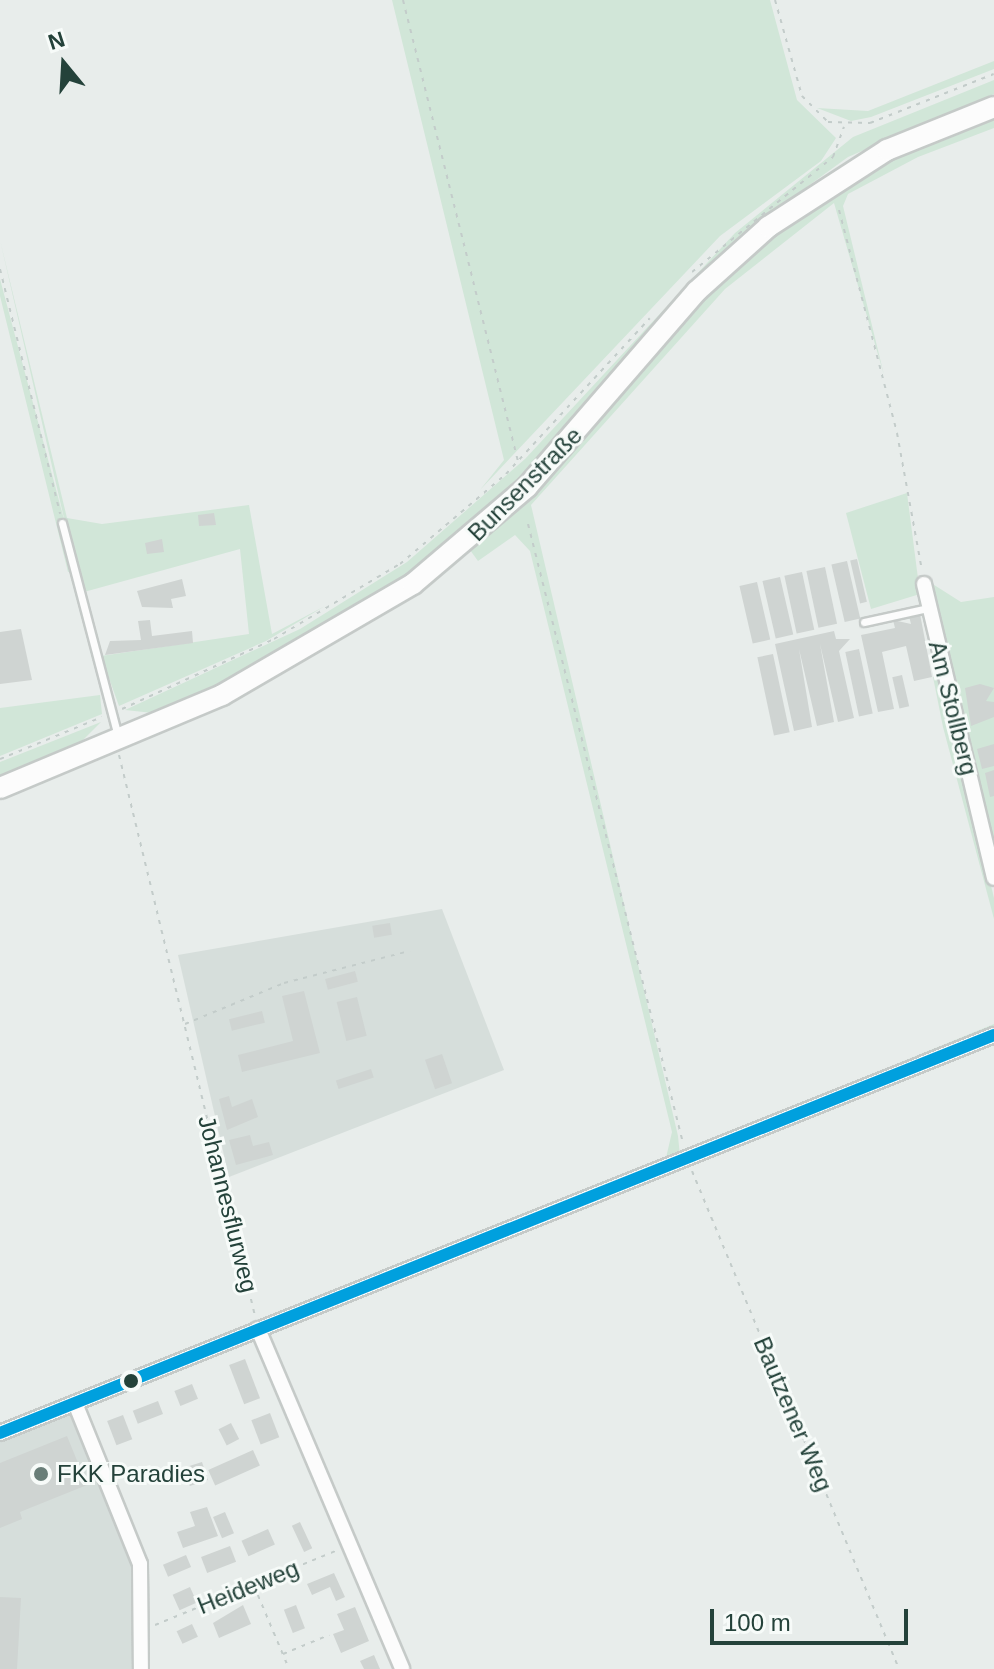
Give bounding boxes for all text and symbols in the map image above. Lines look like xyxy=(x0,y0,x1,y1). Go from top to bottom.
north arrow xyxy=(24,24,104,104)
text: N xyxy=(45,26,68,55)
street label: Bunsenstraße xyxy=(462,421,588,547)
street label: Am Stollberg xyxy=(922,638,984,778)
street label: Johannesflurweg xyxy=(192,1112,264,1296)
street label: Bautzener Weg xyxy=(748,1332,838,1496)
unlabelled marker xyxy=(123,1373,139,1389)
place label: FKK Paradies xyxy=(57,1460,205,1488)
marker: FKK Paradies xyxy=(32,1465,50,1483)
street label: Heideweg xyxy=(193,1554,303,1620)
scale bar xyxy=(714,1593,912,1643)
text: 100 m xyxy=(724,1609,791,1636)

